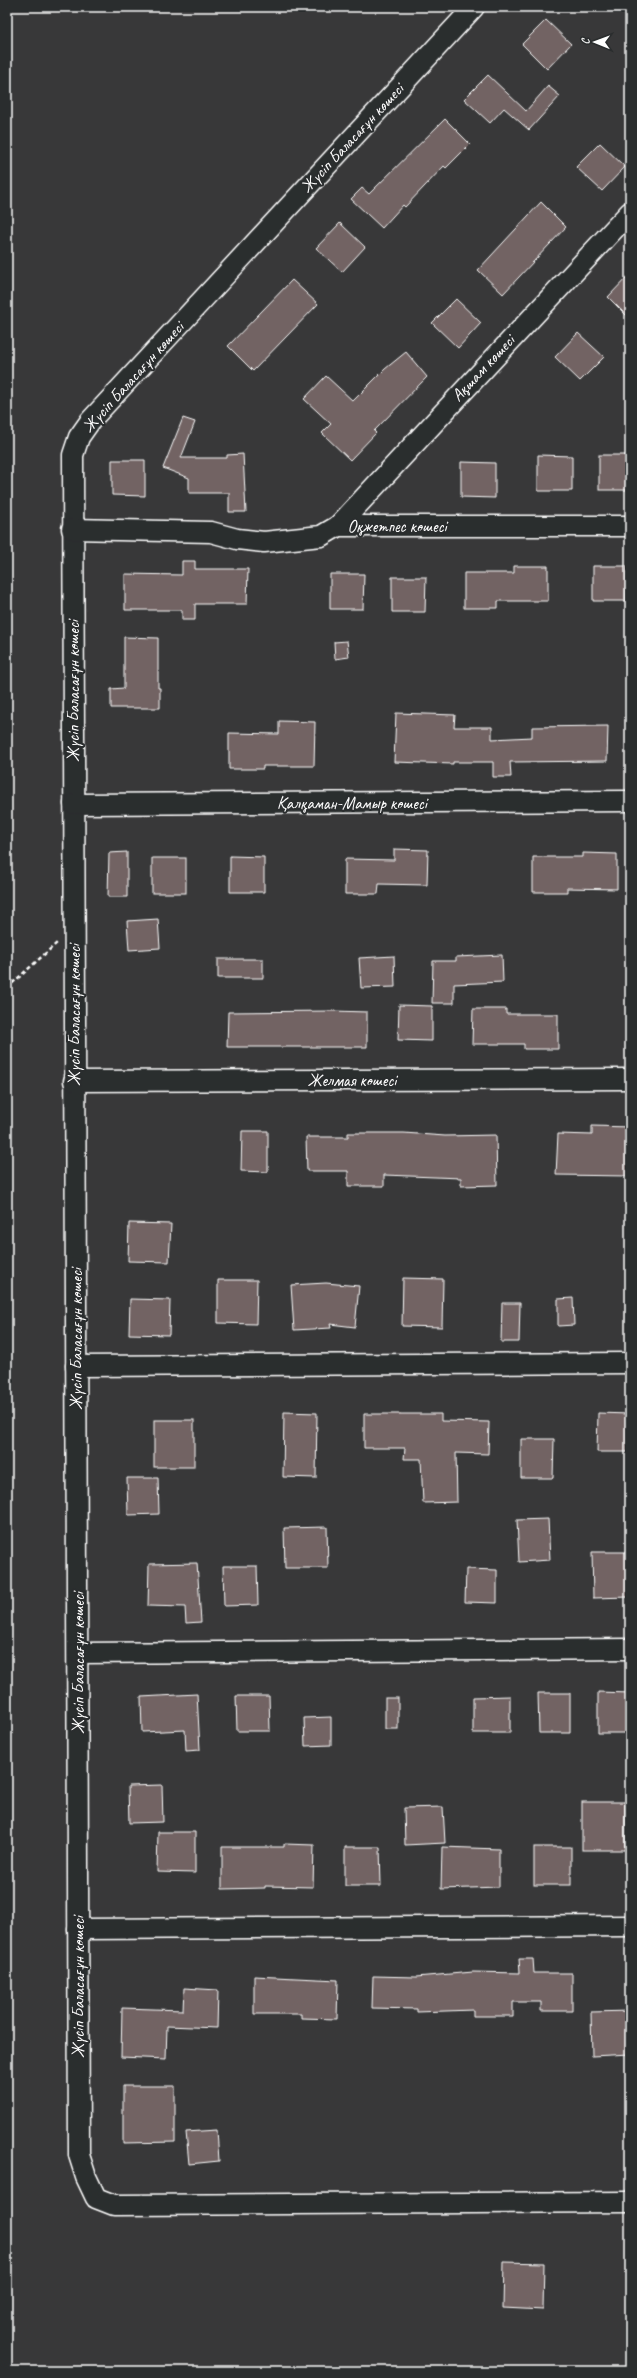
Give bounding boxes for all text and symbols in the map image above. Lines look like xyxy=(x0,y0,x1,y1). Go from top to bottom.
north arrow xyxy=(575,22,615,62)
text: С xyxy=(578,37,592,45)
street label: Жүсіп Баласағұн көшесі xyxy=(296,78,409,197)
street label: Жүсіп Баласағұн көшесі xyxy=(78,316,190,437)
street label: Ақшам көшесі xyxy=(447,329,520,406)
street label: Оқжетпес көшесі xyxy=(347,516,448,537)
street label: Жүсіп Баласағұн көшесі xyxy=(63,618,84,762)
street label: Қалқаман-Мамыр көшесі xyxy=(277,793,429,814)
street label: Жүсіп Баласағұн көшесі xyxy=(64,942,85,1086)
street label: Желмая көшесі xyxy=(308,1070,398,1091)
street label: Жүсіп Баласағұн көшесі xyxy=(66,1266,87,1410)
street label: Жүсіп Баласағұн көшесі xyxy=(68,1590,89,1734)
street label: Жүсіп Баласағұн көшесі xyxy=(68,1914,89,2058)

